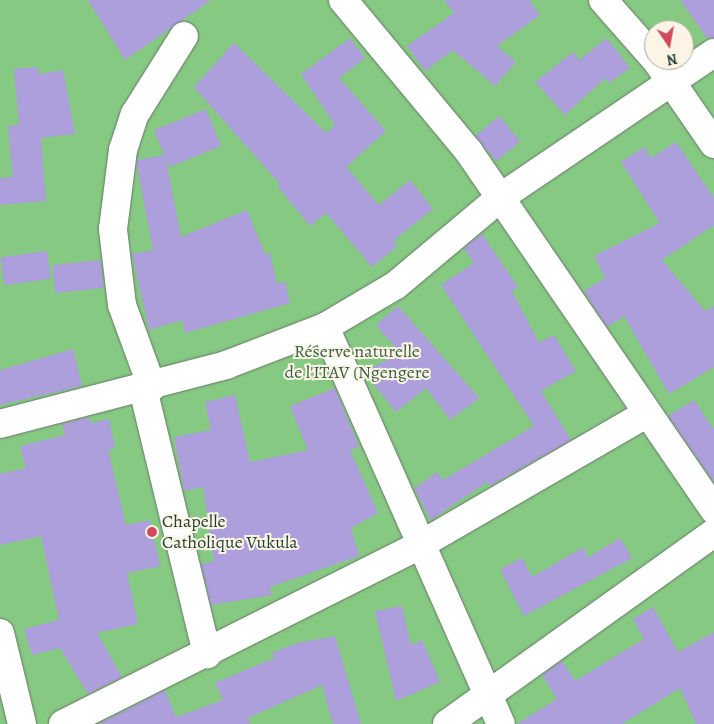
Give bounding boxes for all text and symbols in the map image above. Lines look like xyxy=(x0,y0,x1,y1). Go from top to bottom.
north arrow xyxy=(644,20,694,70)
text: N xyxy=(665,49,679,70)
park label: Réserve naturelle de l'ITAV (Ngengere xyxy=(284,341,430,384)
place label: Chapelle Catholique Vukula xyxy=(162,511,298,554)
marker: Chapelle Catholique Vukula xyxy=(146,526,158,538)

